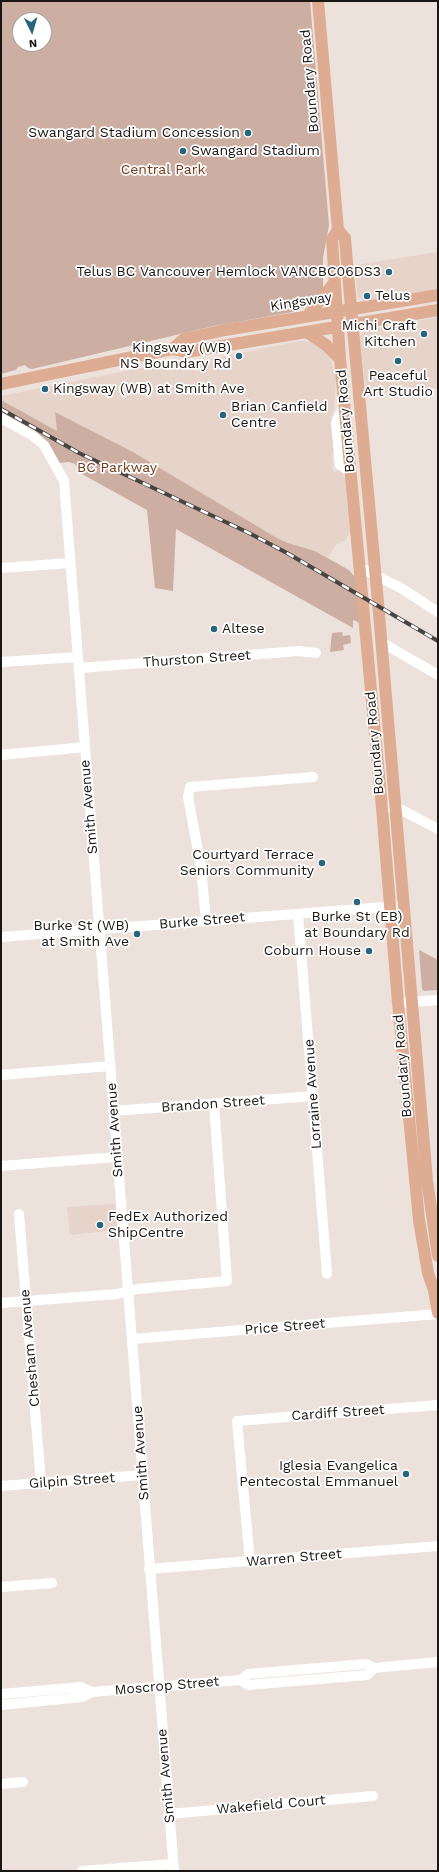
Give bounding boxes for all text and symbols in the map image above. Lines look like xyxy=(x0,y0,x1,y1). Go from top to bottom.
north arrow xyxy=(12,12,52,52)
street label: Boundary Road xyxy=(297,29,323,133)
text: N xyxy=(28,37,38,50)
place label: Swangard Stadium Concession xyxy=(28,125,240,141)
marker: Swangard Stadium Concession xyxy=(243,128,253,138)
place label: Swangard Stadium xyxy=(191,143,320,159)
marker: Swangard Stadium xyxy=(178,146,188,156)
park label: Central Park xyxy=(121,162,205,178)
place label: Telus BC Vancouver Hemlock VANCBC06DS3 xyxy=(77,264,381,280)
marker: Telus BC Vancouver Hemlock VANCBC06DS3 xyxy=(384,267,394,277)
place label: Telus xyxy=(375,288,410,304)
street label: Kingsway xyxy=(269,289,333,315)
marker: Telus xyxy=(362,291,372,301)
place label: Michi Craft Kitchen xyxy=(342,318,416,350)
marker: Michi Craft Kitchen xyxy=(419,329,429,339)
place label: Kingsway (WB) NS Boundary Rd xyxy=(120,340,231,372)
marker: Kingsway (WB) NS Boundary Rd xyxy=(234,351,244,361)
marker: Peaceful Art Studio xyxy=(393,356,403,366)
place label: Peaceful Art Studio xyxy=(363,368,433,400)
street label: Boundary Road xyxy=(333,369,359,473)
place label: Kingsway (WB) at Smith Ave xyxy=(53,381,244,397)
marker: Kingsway (WB) at Smith Ave xyxy=(40,384,50,394)
place label: Brian Canfield Centre xyxy=(231,399,327,432)
marker: Brian Canfield Centre xyxy=(218,410,228,420)
park label: BC Parkway xyxy=(77,460,157,476)
place label: Altese xyxy=(222,621,265,637)
marker: Altese xyxy=(209,624,219,634)
street label: Thurston Street xyxy=(142,647,252,671)
street label: Boundary Road xyxy=(362,691,388,795)
street label: Smith Avenue xyxy=(77,759,101,855)
place label: Courtyard Terrace Seniors Community xyxy=(180,847,314,880)
marker: Courtyard Terrace Seniors Community xyxy=(317,858,327,868)
marker: Burke St (EB) at Boundary Rd xyxy=(352,897,362,907)
street label: Burke Street xyxy=(158,909,246,933)
place label: Burke St (EB) at Boundary Rd xyxy=(304,909,410,942)
place label: Burke St (WB) at Smith Ave xyxy=(33,918,129,950)
marker: Burke St (WB) at Smith Ave xyxy=(132,929,142,939)
place label: Coburn House xyxy=(264,943,361,959)
marker: Coburn House xyxy=(364,946,374,956)
street label: Boundary Road xyxy=(390,1014,416,1118)
street label: Lorraine Avenue xyxy=(301,1038,325,1150)
street label: Smith Avenue xyxy=(103,1082,127,1178)
street label: Brandon Street xyxy=(161,1092,265,1116)
place label: FedEx Authorized ShipCentre xyxy=(108,1209,228,1242)
marker: FedEx Authorized ShipCentre xyxy=(95,1220,105,1230)
street label: Chesham Avenue xyxy=(16,1289,44,1407)
street label: Price Street xyxy=(244,1315,326,1339)
street label: Cardiff Street xyxy=(291,1401,385,1425)
street label: Smith Avenue xyxy=(129,1405,153,1501)
place label: Iglesia Evangelica Pentecostal Emmanuel xyxy=(239,1458,398,1490)
marker: Iglesia Evangelica Pentecostal Emmanuel xyxy=(401,1469,411,1479)
street label: Gilpin Street xyxy=(28,1470,116,1492)
street label: Warren Street xyxy=(246,1545,342,1571)
street label: Moscrop Street xyxy=(114,1673,220,1699)
street label: Smith Avenue xyxy=(154,1728,178,1824)
street label: Wakefield Court xyxy=(216,1792,326,1818)

